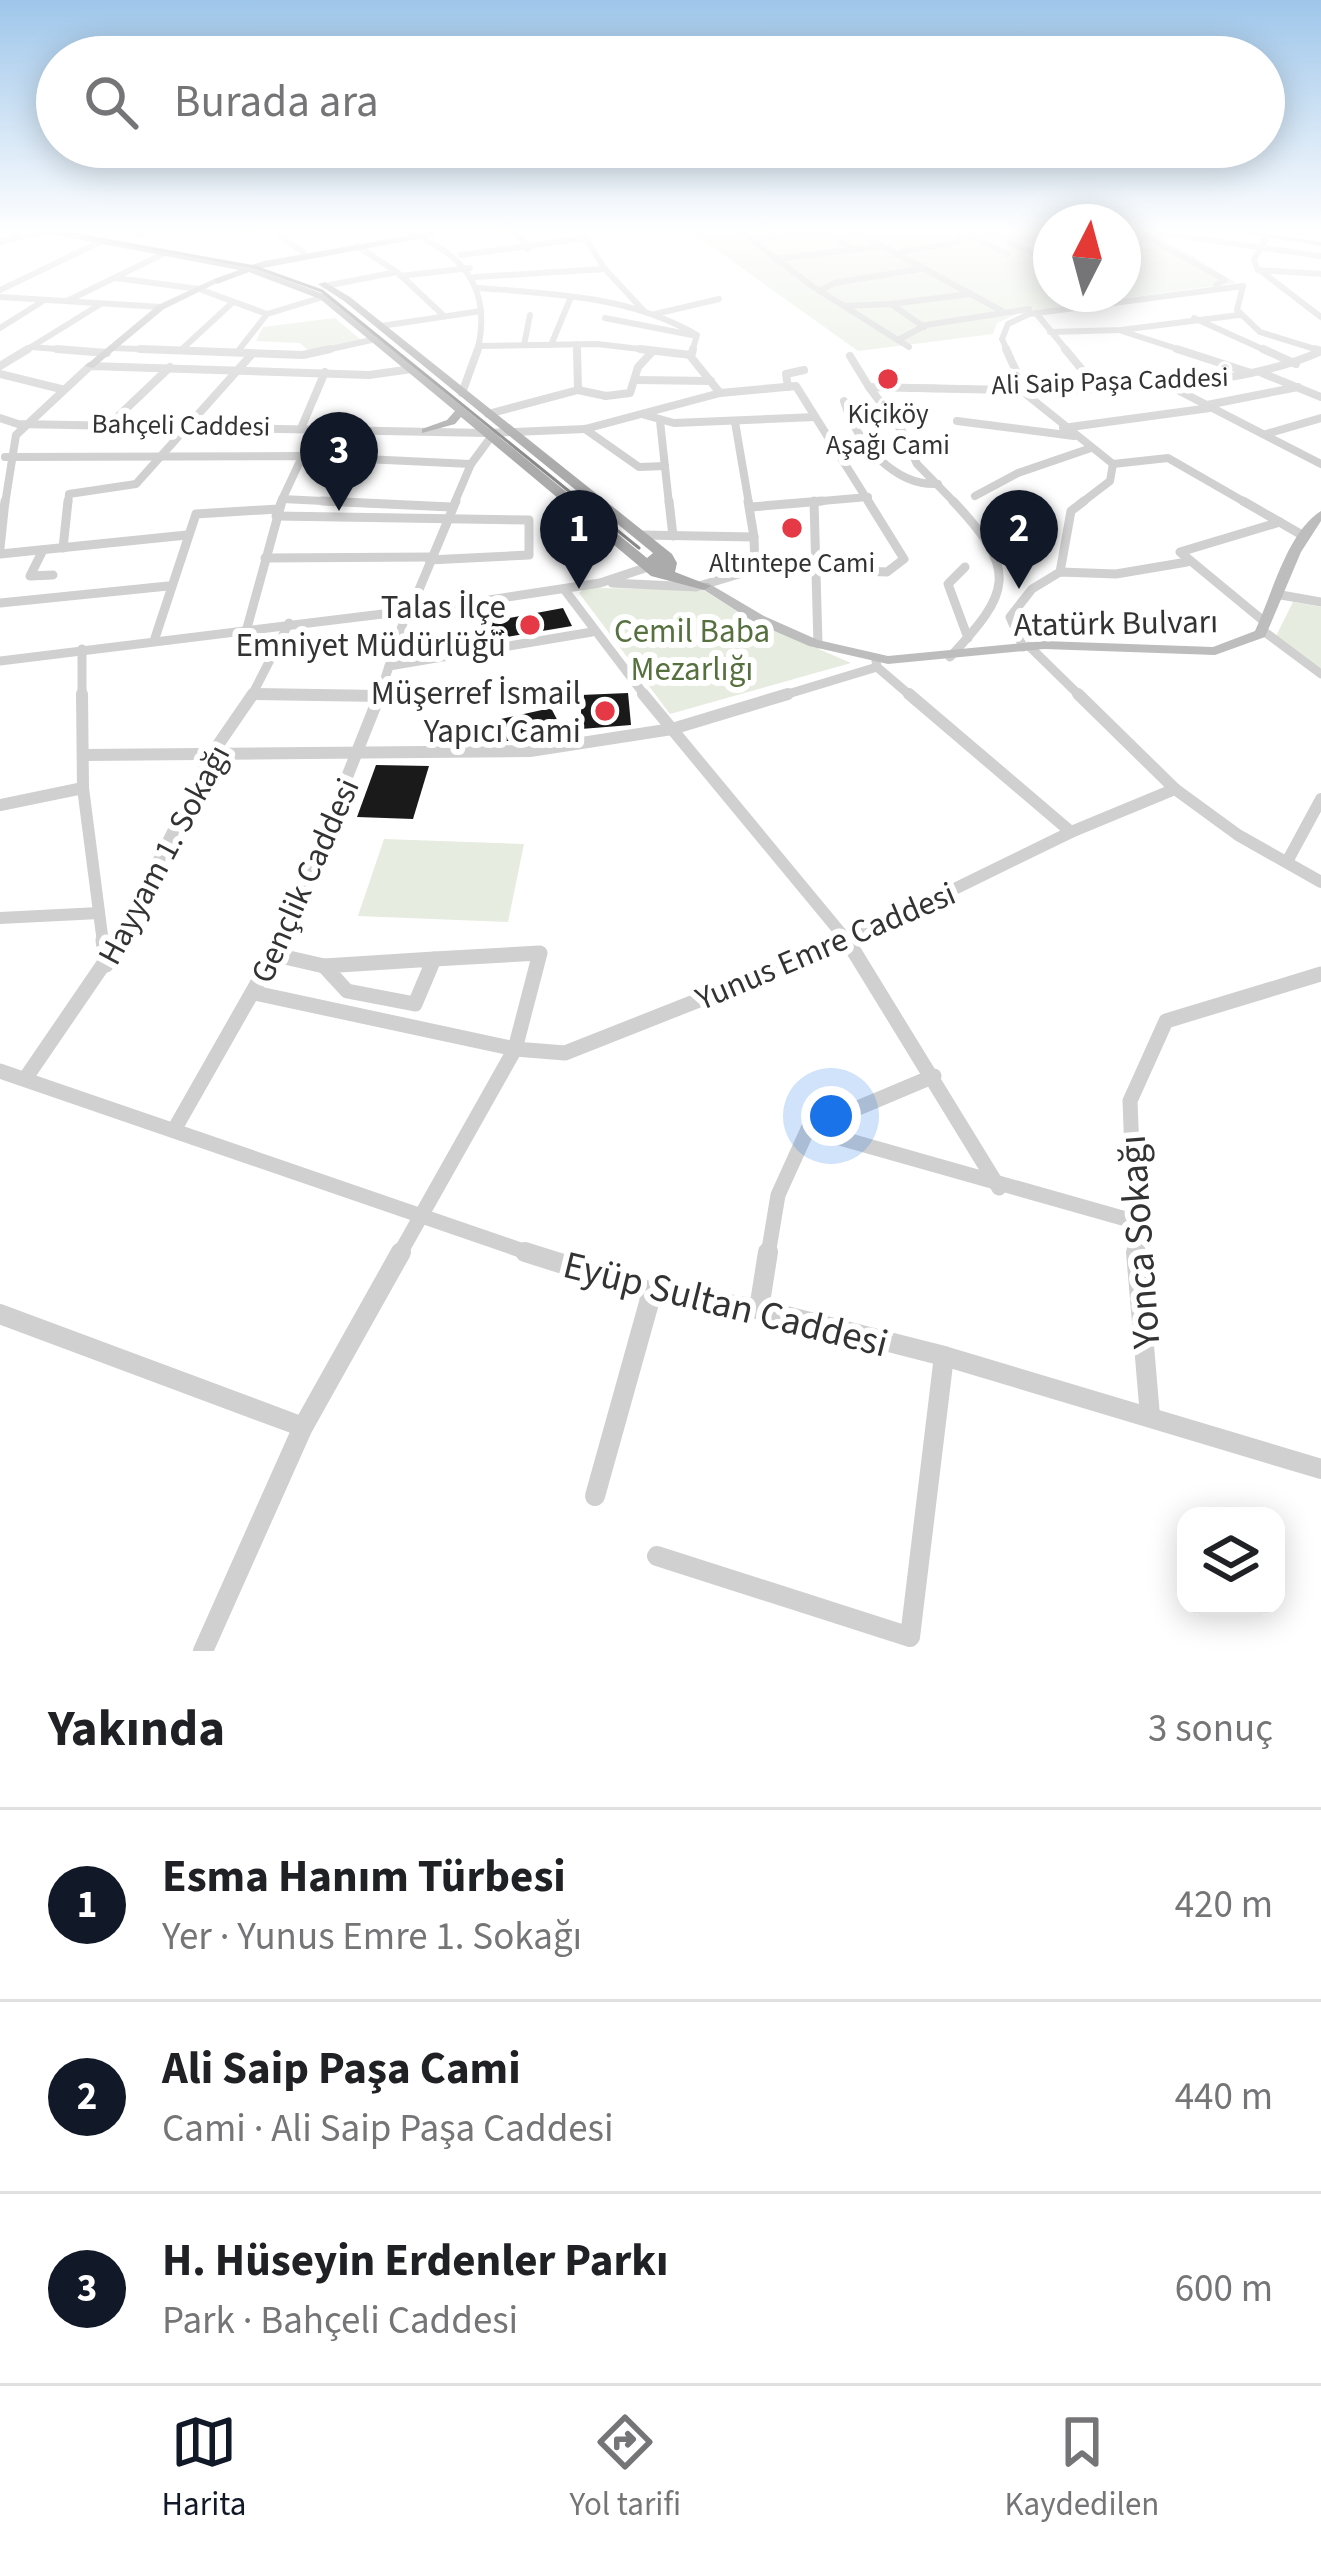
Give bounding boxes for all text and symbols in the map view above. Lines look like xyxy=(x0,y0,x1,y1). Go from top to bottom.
search box xyxy=(36,36,1285,168)
icon: search xyxy=(78,69,144,135)
text: Burada ara xyxy=(174,70,379,134)
north arrow xyxy=(1033,204,1141,312)
street label: Ali Saip Paşa Caddesi xyxy=(991,358,1229,405)
marker: Kiçiköy Aşağı Cami xyxy=(875,366,901,392)
place label: Kiçiköy Aşağı Cami xyxy=(826,395,950,465)
street label: Bahçeli Caddesi xyxy=(91,404,271,447)
pin: 3 xyxy=(300,412,378,511)
pin: 1 xyxy=(540,490,618,589)
pin: 2 xyxy=(980,490,1058,589)
marker: Altıntepe Cami xyxy=(779,515,805,541)
place label: Altıntepe Cami xyxy=(709,544,875,583)
place label: Talas İlçe Emniyet Müdürlüğü xyxy=(235,584,506,669)
street label: Atatürk Bulvarı xyxy=(1013,598,1219,649)
park label: Cemil Baba Mezarlığı xyxy=(614,608,770,693)
marker: Talas İlçe Emniyet Müdürlüğü xyxy=(517,612,543,638)
place label: Müşerref İsmail Yapıcı Cami xyxy=(371,670,581,755)
marker: Müşerref İsmail Yapıcı Cami xyxy=(592,698,618,724)
street label: Hayyam 1. Sokağı xyxy=(87,736,242,973)
street label: Gençlik Caddesi xyxy=(239,771,372,991)
street label: Yunus Emre Caddesi xyxy=(687,870,963,1023)
your location xyxy=(801,1086,861,1146)
street label: Yonca Sokağı xyxy=(1105,1133,1175,1352)
street label: Eyüp Sultan Caddesi xyxy=(557,1238,894,1372)
map controls xyxy=(1177,1507,1285,1615)
button: layers xyxy=(1177,1507,1285,1615)
text: Yakında xyxy=(48,1693,225,1765)
text: 3 sonuç xyxy=(1148,1701,1273,1757)
text: Esma Hanım Türbesi xyxy=(162,1845,566,1909)
text: 1 xyxy=(77,1877,97,1933)
text: 420 m xyxy=(1175,1877,1273,1933)
text: Yer · Yunus Emre 1. Sokağı xyxy=(162,1909,582,1965)
text: Ali Saip Paşa Cami xyxy=(162,2037,521,2101)
text: 2 xyxy=(77,2069,97,2125)
text: 440 m xyxy=(1175,2069,1273,2125)
text: Cami · Ali Saip Paşa Caddesi xyxy=(162,2101,614,2157)
text: H. Hüseyin Erdenler Parkı xyxy=(162,2229,668,2293)
text: 3 xyxy=(77,2261,97,2317)
text: 600 m xyxy=(1175,2261,1273,2317)
text: Park · Bahçeli Caddesi xyxy=(162,2293,518,2349)
tab: Harita xyxy=(162,2409,246,2528)
tab: Yol tarifi xyxy=(570,2409,681,2528)
tab: Kaydedilen xyxy=(1004,2409,1159,2528)

